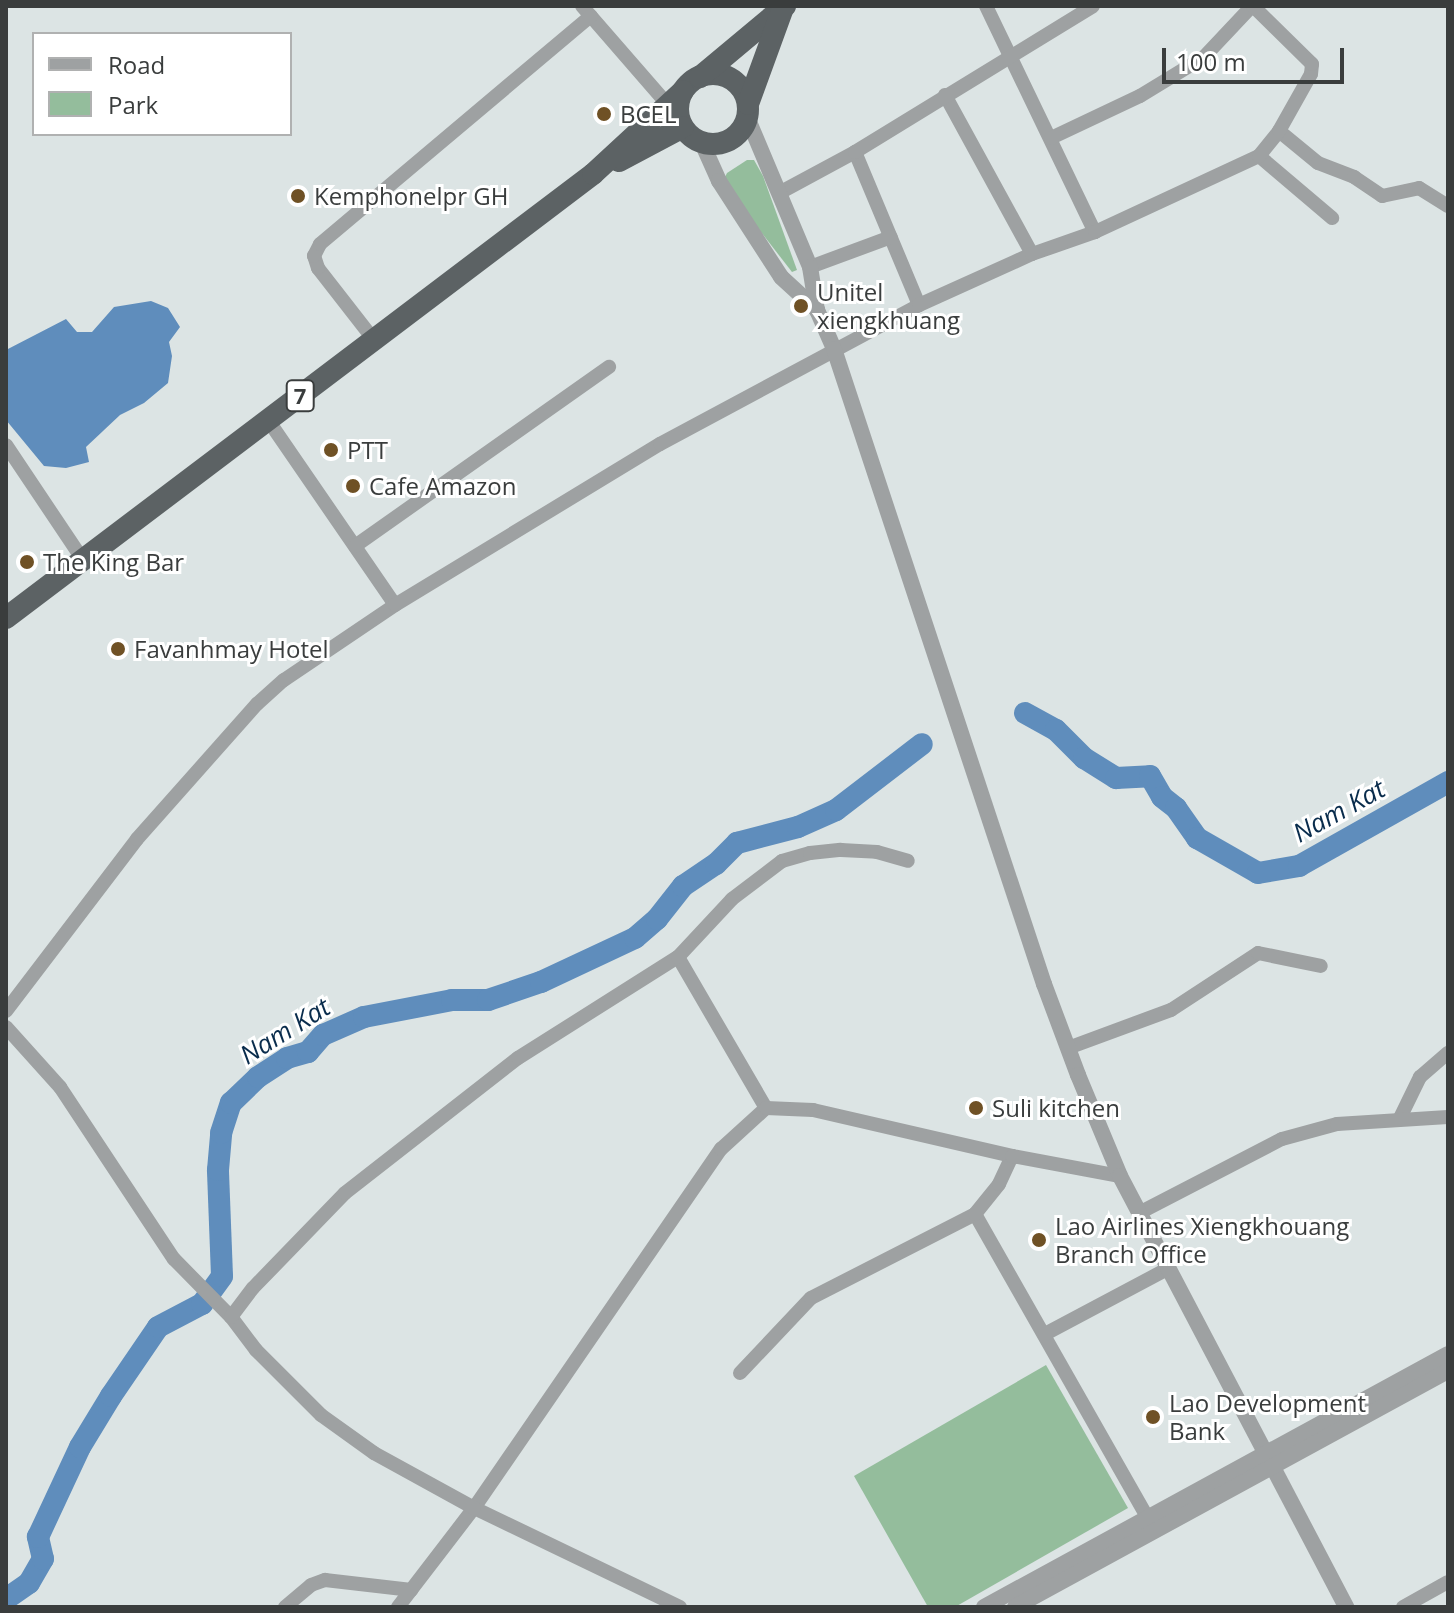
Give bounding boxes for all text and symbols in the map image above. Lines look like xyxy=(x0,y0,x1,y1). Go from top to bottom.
legend xyxy=(32,32,292,136)
scale bar xyxy=(1166,32,1348,82)
text: 100 m xyxy=(1176,45,1246,78)
text: Road xyxy=(108,48,165,81)
text: Park xyxy=(108,88,158,121)
place label: BCEL xyxy=(620,100,676,128)
marker: BCEL xyxy=(595,105,613,123)
place label: Kemphonelpr GH xyxy=(314,182,508,210)
marker: Kemphonelpr GH xyxy=(289,187,307,205)
place label: Unitel xiengkhuang xyxy=(817,278,960,334)
marker: Unitel xiengkhuang xyxy=(792,297,810,315)
road number: 7 xyxy=(284,378,316,414)
place label: PTT xyxy=(347,436,388,464)
marker: PTT xyxy=(322,441,340,459)
place label: Cafe Amazon xyxy=(369,472,516,500)
marker: Cafe Amazon xyxy=(344,477,362,495)
place label: The King Bar xyxy=(43,548,184,576)
marker: The King Bar xyxy=(18,553,36,571)
place label: Favanhmay Hotel xyxy=(134,635,329,663)
marker: Favanhmay Hotel xyxy=(109,640,127,658)
water label: Nam Kat xyxy=(1288,773,1390,849)
water label: Nam Kat xyxy=(234,991,336,1071)
place label: Suli kitchen xyxy=(992,1094,1120,1122)
marker: Suli kitchen xyxy=(967,1099,985,1117)
place label: Lao Airlines Xiengkhouang Branch Office xyxy=(1055,1212,1349,1268)
marker: Lao Airlines Xiengkhouang Branch Office xyxy=(1030,1231,1048,1249)
place label: Lao Development Bank xyxy=(1169,1389,1366,1445)
marker: Lao Development Bank xyxy=(1144,1408,1162,1426)

